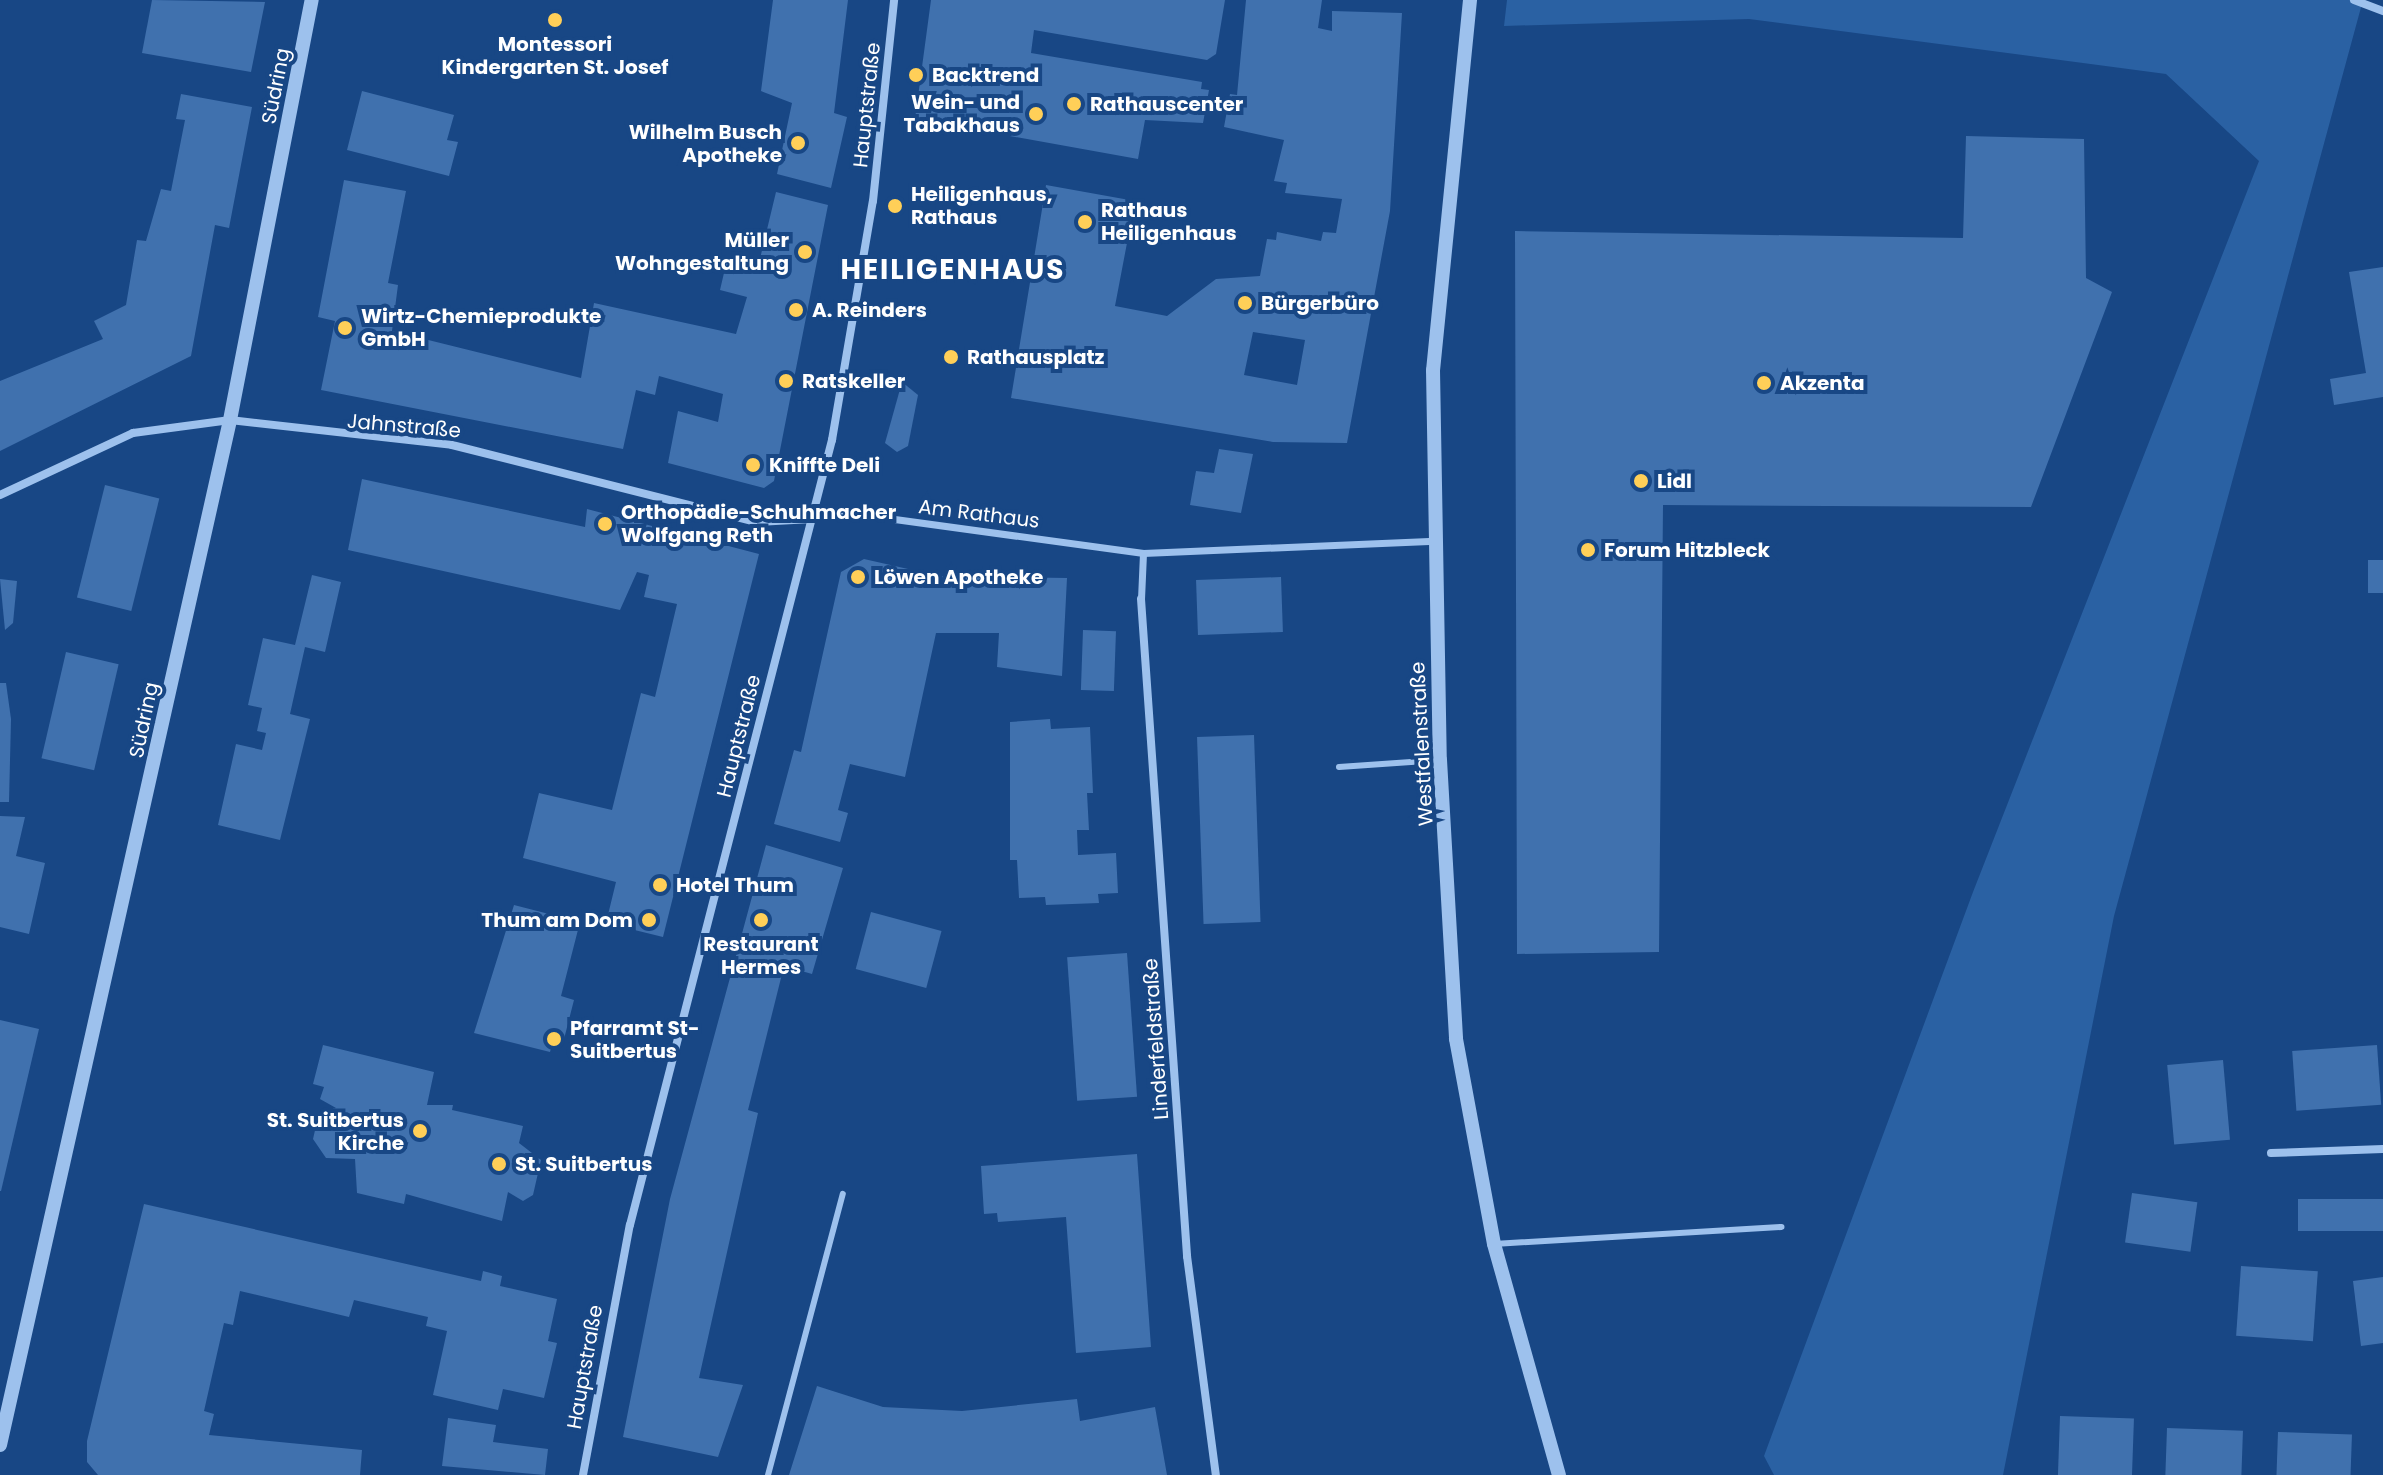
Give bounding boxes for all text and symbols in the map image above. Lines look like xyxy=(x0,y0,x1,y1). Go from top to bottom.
marker: Montessori Kindergarten St. Josef xyxy=(546,11,564,29)
place label: Montessori Kindergarten St. Josef xyxy=(442,32,668,79)
street label: Hauptstraße xyxy=(848,41,886,169)
street label: Südring xyxy=(257,46,295,126)
place label: Backtrend xyxy=(932,63,1039,87)
marker: Backtrend xyxy=(907,66,925,84)
place label: Wein- und Tabakhaus xyxy=(903,90,1020,137)
place label: Rathauscenter xyxy=(1090,92,1243,116)
marker: Rathauscenter xyxy=(1065,95,1083,113)
marker: Wein- und Tabakhaus xyxy=(1027,105,1045,123)
place label: Wilhelm Busch Apotheke xyxy=(629,120,782,167)
marker: Wilhelm Busch Apotheke xyxy=(789,134,807,152)
place label: Heiligenhaus, Rathaus xyxy=(911,182,1052,229)
marker: Heiligenhaus, Rathaus xyxy=(886,197,904,215)
place label: Rathaus Heiligenhaus xyxy=(1101,198,1237,245)
marker: Rathaus Heiligenhaus xyxy=(1076,213,1094,231)
place label: Müller Wohngestaltung xyxy=(615,228,789,275)
marker: Müller Wohngestaltung xyxy=(796,243,814,261)
district label: HEILIGENHAUS xyxy=(840,253,1066,287)
place label: Bürgerbüro xyxy=(1261,291,1379,315)
marker: Bürgerbüro xyxy=(1236,294,1254,312)
place label: A. Reinders xyxy=(812,298,927,322)
marker: A. Reinders xyxy=(787,301,805,319)
place label: Wirtz-Chemieprodukte GmbH xyxy=(361,304,601,351)
marker: Wirtz-Chemieprodukte GmbH xyxy=(336,319,354,337)
place label: Rathausplatz xyxy=(967,345,1105,369)
marker: Rathausplatz xyxy=(942,348,960,366)
place label: Ratskeller xyxy=(802,369,905,393)
place label: Akzenta xyxy=(1780,371,1865,395)
marker: Ratskeller xyxy=(777,372,795,390)
marker: Akzenta xyxy=(1755,374,1773,392)
street label: Jahnstraße xyxy=(346,409,462,443)
place label: Kniffte Deli xyxy=(769,453,880,477)
marker: Kniffte Deli xyxy=(744,456,762,474)
place label: Lidl xyxy=(1657,469,1692,493)
marker: Lidl xyxy=(1632,472,1650,490)
street label: Am Rathaus xyxy=(917,495,1041,533)
place label: Orthopädie-Schuhmacher Wolfgang Reth xyxy=(621,500,896,547)
marker: Orthopädie-Schuhmacher Wolfgang Reth xyxy=(596,515,614,533)
place label: Forum Hitzbleck xyxy=(1604,538,1770,562)
marker: Forum Hitzbleck xyxy=(1579,541,1597,559)
place label: Löwen Apotheke xyxy=(874,565,1043,589)
marker: Löwen Apotheke xyxy=(849,568,867,586)
street label: Westfalenstraße xyxy=(1406,661,1438,827)
street label: Hauptstraße xyxy=(712,672,766,800)
street label: Südring xyxy=(124,680,164,760)
place label: Hotel Thum xyxy=(676,873,794,897)
marker: Hotel Thum xyxy=(651,876,669,894)
place label: Thum am Dom xyxy=(481,908,633,932)
marker: Thum am Dom xyxy=(640,911,658,929)
marker: Restaurant Hermes xyxy=(752,911,770,929)
place label: Restaurant Hermes xyxy=(703,932,819,979)
street label: Linderfeldstraße xyxy=(1138,957,1174,1121)
place label: Pfarramt St- Suitbertus xyxy=(570,1016,700,1063)
marker: Pfarramt St- Suitbertus xyxy=(545,1030,563,1048)
place label: St. Suitbertus Kirche xyxy=(267,1108,404,1155)
marker: St. Suitbertus Kirche xyxy=(411,1122,429,1140)
place label: St. Suitbertus xyxy=(515,1152,652,1176)
marker: St. Suitbertus xyxy=(490,1155,508,1173)
street label: Hauptstraße xyxy=(562,1303,608,1431)

